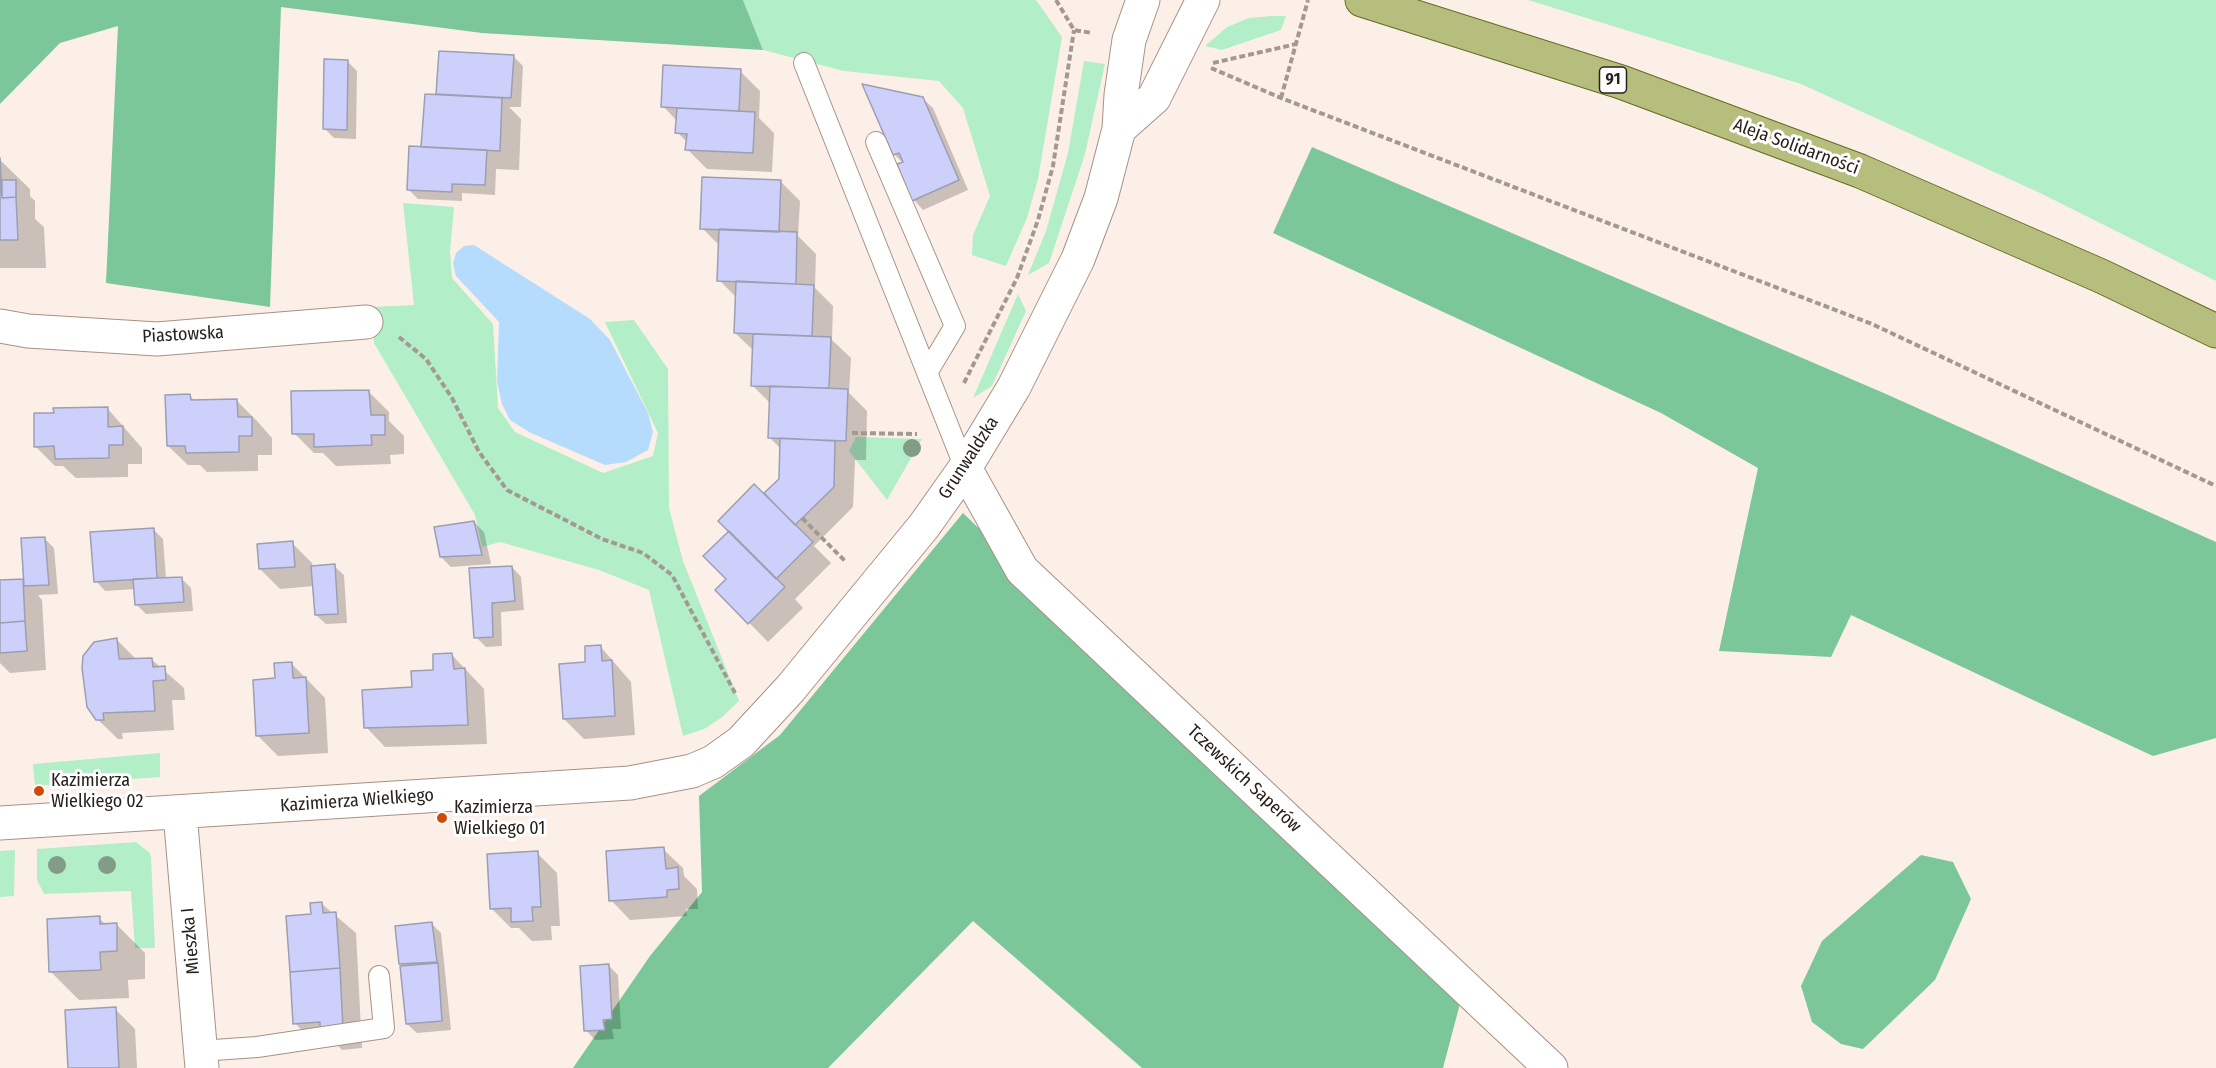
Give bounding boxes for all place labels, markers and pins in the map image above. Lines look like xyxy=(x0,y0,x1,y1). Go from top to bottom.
place label: Kazimierza Wielkiego 02 xyxy=(51,770,143,812)
marker: Kazimierza Wielkiego 02 xyxy=(32,784,46,798)
place label: Kazimierza Wielkiego 01 xyxy=(454,797,545,840)
marker: Kazimierza Wielkiego 01 xyxy=(435,811,449,825)

